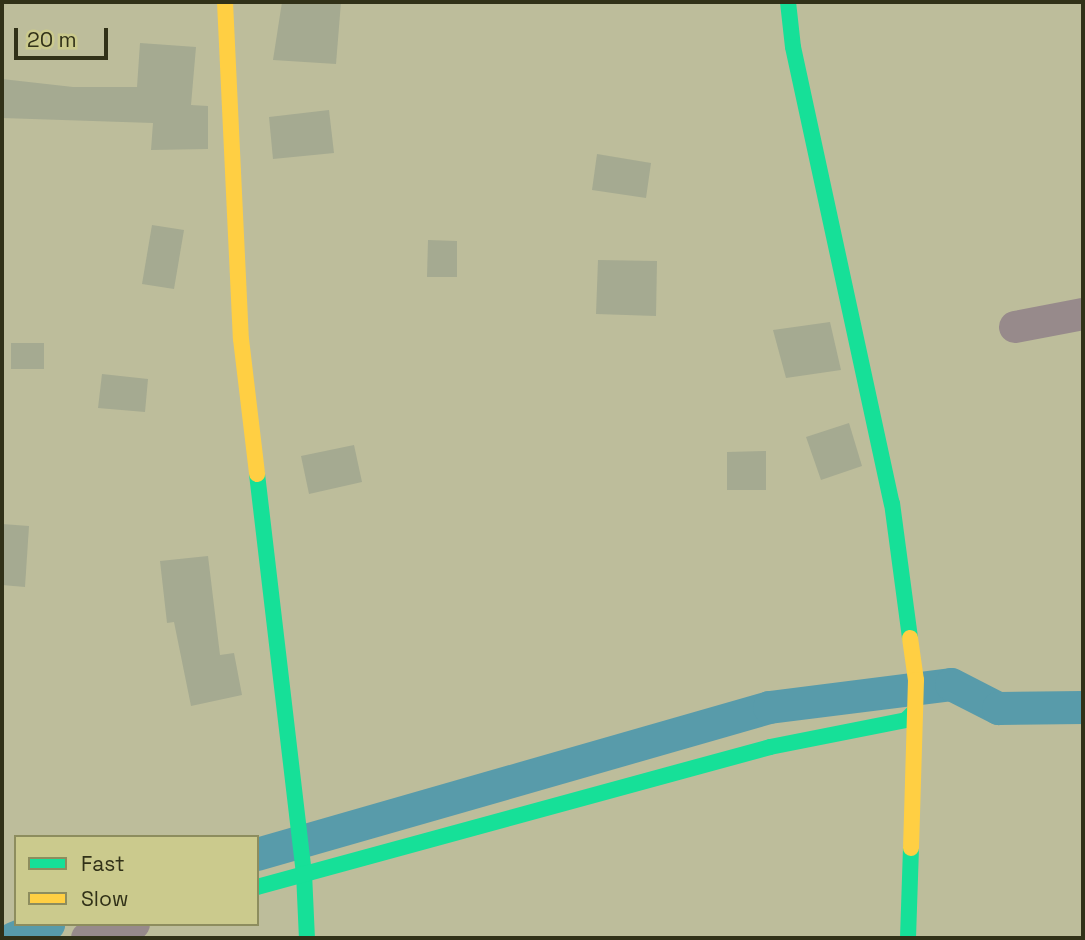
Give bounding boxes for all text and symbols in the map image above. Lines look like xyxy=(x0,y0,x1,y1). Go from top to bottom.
scale bar xyxy=(18,14,112,58)
text: 20 m xyxy=(27,26,77,53)
legend xyxy=(14,835,259,926)
text: Fast xyxy=(81,850,125,877)
text: Slow xyxy=(81,885,129,912)

